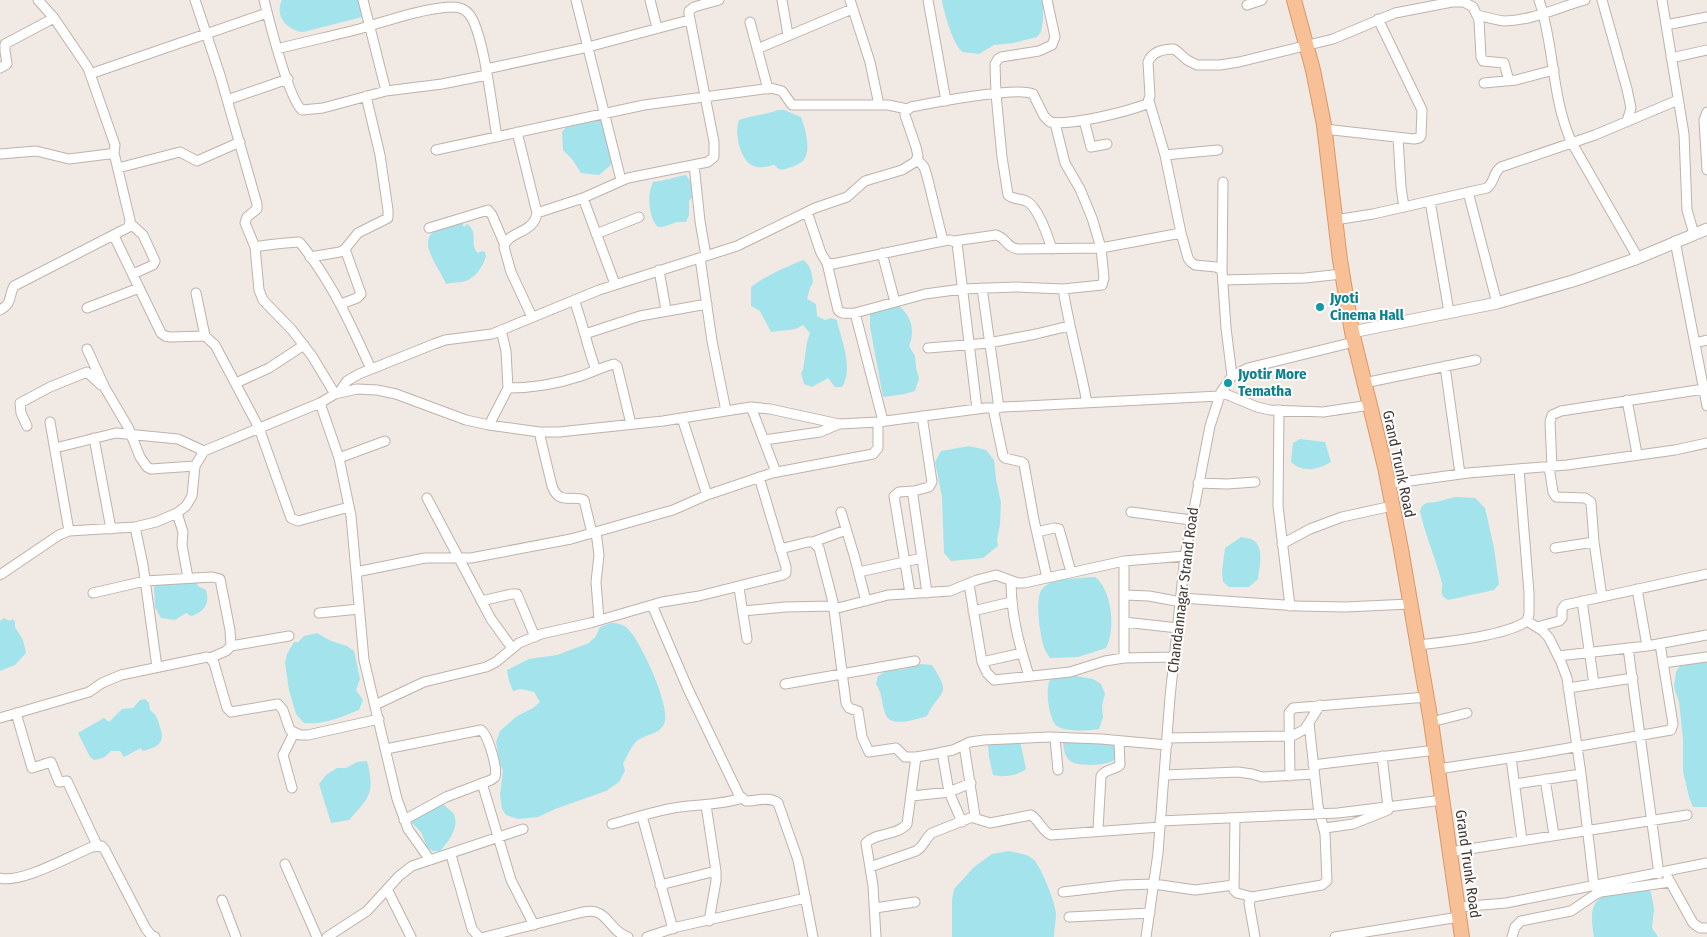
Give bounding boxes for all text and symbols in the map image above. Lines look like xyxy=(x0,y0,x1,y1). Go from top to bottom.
place label: Jyoti Cinema Hall xyxy=(1329,289,1405,324)
marker: Jyoti Cinema Hall xyxy=(1314,301,1326,313)
place label: Jyotir More Tematha xyxy=(1237,365,1307,400)
marker: Jyotir More Tematha xyxy=(1222,377,1234,389)
street label: Grand Trunk Road xyxy=(1379,409,1419,519)
street label: Chandannagar Strand Road xyxy=(1164,506,1202,674)
street label: Grand Trunk Road xyxy=(1451,809,1485,919)

